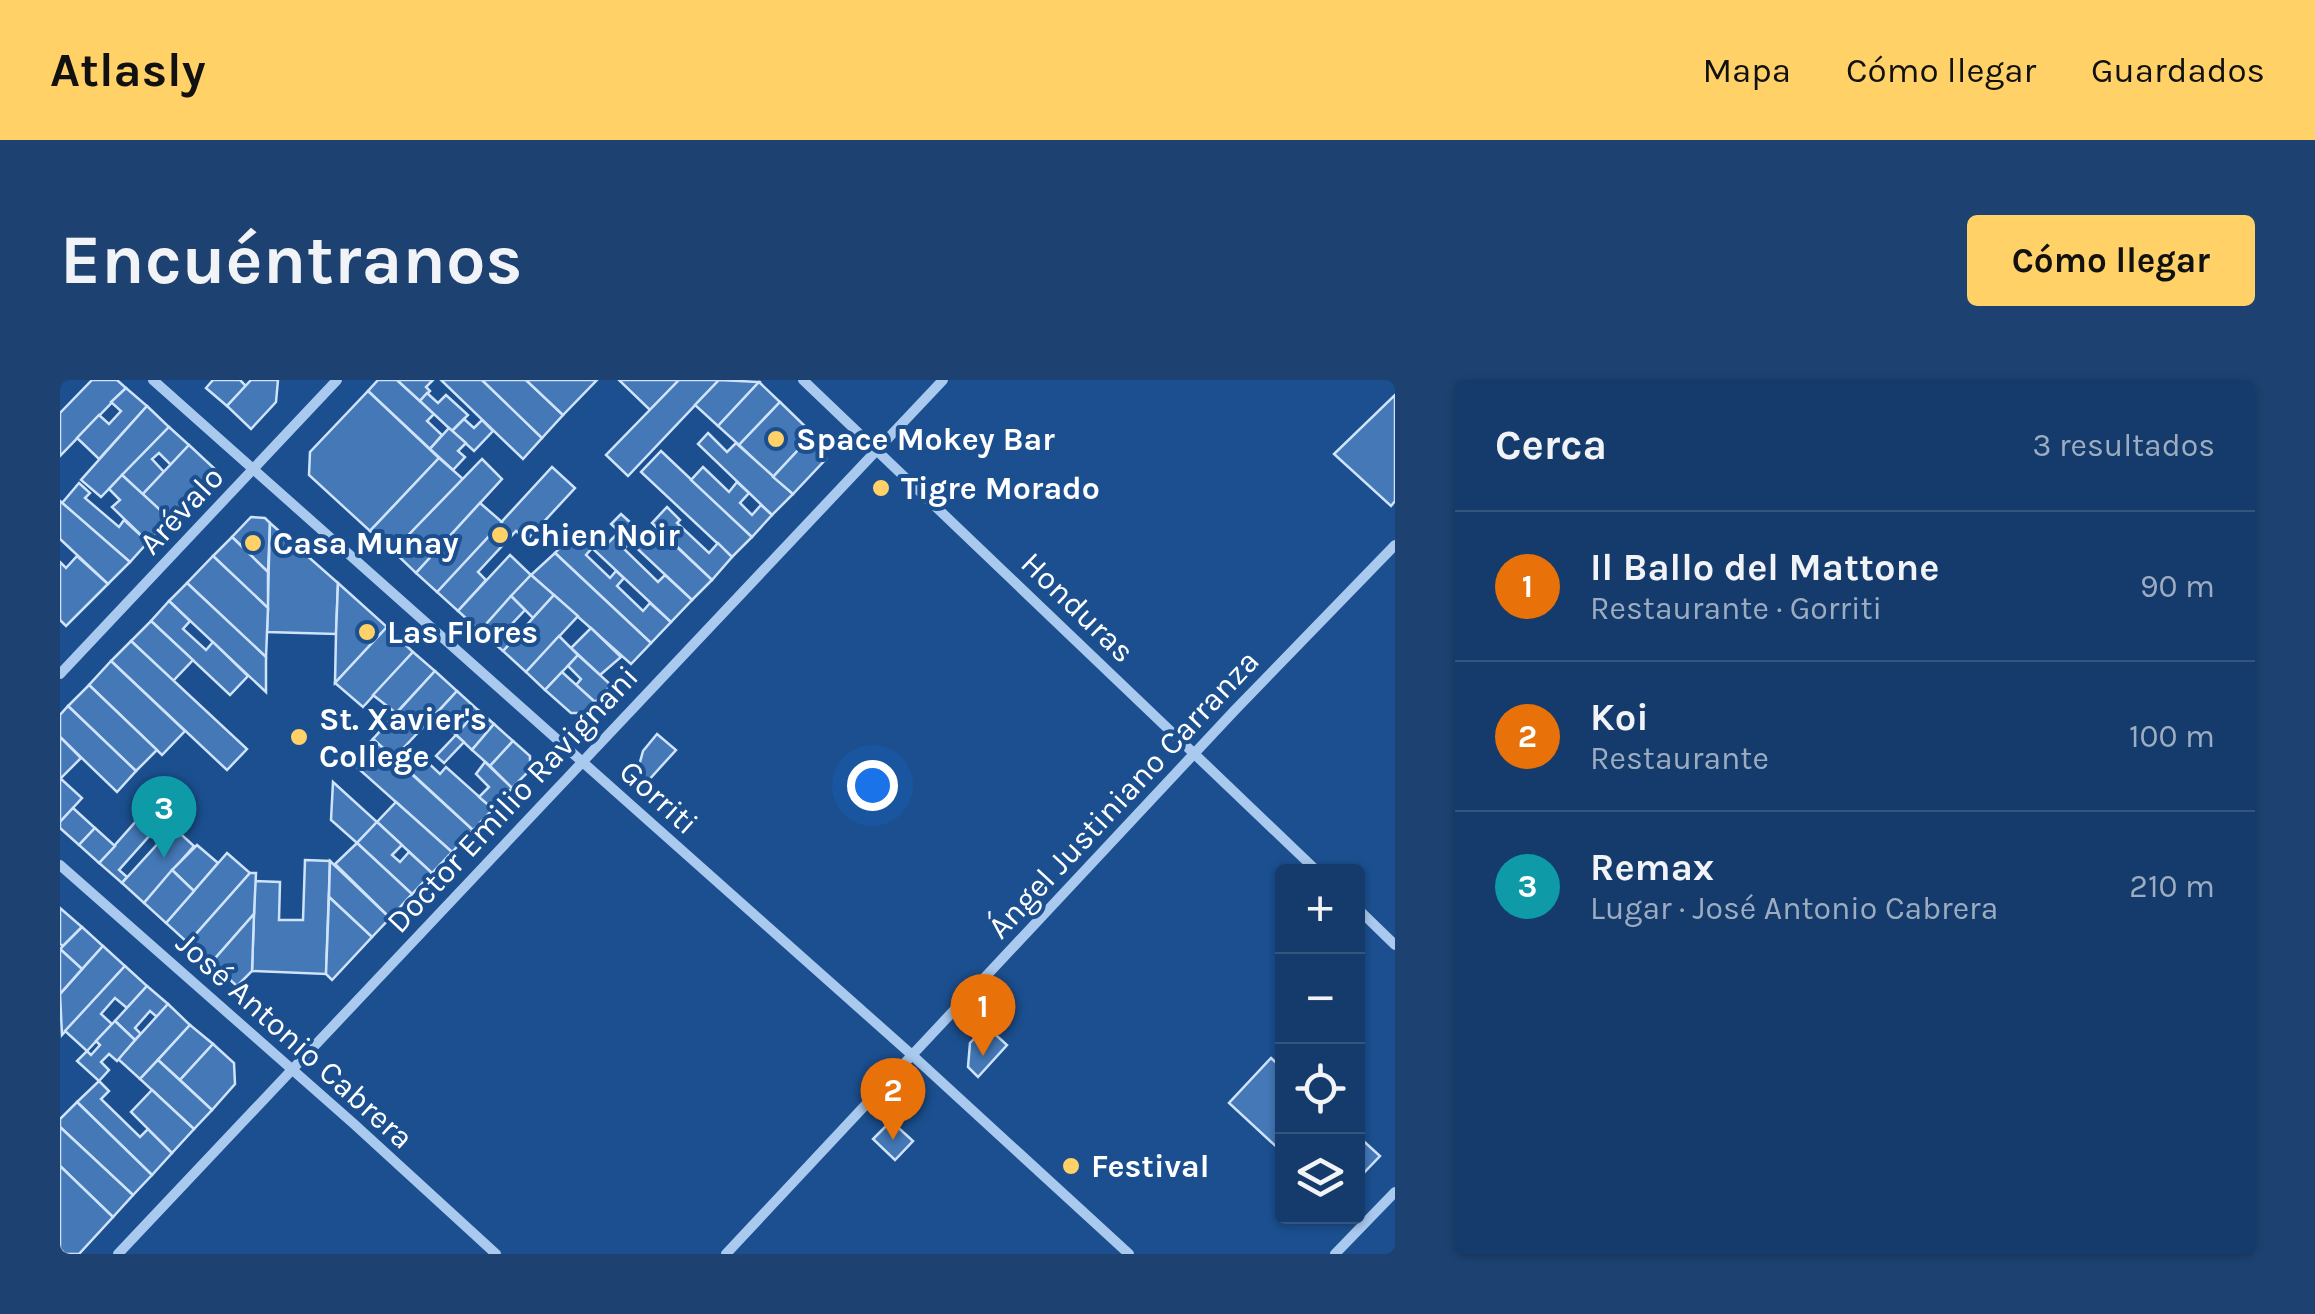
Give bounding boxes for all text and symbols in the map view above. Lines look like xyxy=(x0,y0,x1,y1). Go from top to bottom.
text: Atlasly xyxy=(50,42,206,98)
text: Mapa xyxy=(1702,50,1791,91)
text: Cómo llegar xyxy=(1846,50,2036,91)
text: Guardados xyxy=(2091,50,2265,91)
button: Cómo llegar xyxy=(1967,215,2255,306)
text: Encuéntranos xyxy=(60,219,523,301)
text: Cerca xyxy=(1495,420,1607,470)
place label: Space Mokey Bar xyxy=(796,421,1055,458)
text: 3 resultados xyxy=(2032,427,2215,464)
marker: Space Mokey Bar xyxy=(765,428,787,450)
street label: Arévalo xyxy=(132,459,231,562)
place label: Tigre Morado xyxy=(901,470,1100,507)
marker: Tigre Morado xyxy=(870,477,892,499)
place label: Chien Noir xyxy=(520,517,680,554)
marker: Chien Noir xyxy=(489,524,511,546)
place label: Casa Munay xyxy=(273,525,459,562)
marker: Casa Munay xyxy=(242,532,264,554)
street label: Honduras xyxy=(1014,545,1142,670)
text: Il Ballo del Mattone xyxy=(1590,545,1939,590)
text: 1 xyxy=(1522,568,1533,605)
text: 90 m xyxy=(2140,568,2215,605)
text: Restaurante · Gorriti xyxy=(1590,590,1882,627)
place label: Las Flores xyxy=(387,614,538,651)
marker: Las Flores xyxy=(356,621,378,643)
street label: Ángel Justiniano Carranza xyxy=(979,641,1267,946)
street label: Doctor Emilio Ravignani xyxy=(379,658,646,941)
text: Koi xyxy=(1590,695,1649,740)
place label: St. Xavier's College xyxy=(319,701,487,775)
text: 2 xyxy=(1518,718,1537,755)
text: 100 m xyxy=(2129,718,2215,755)
marker: St. Xavier's College xyxy=(288,726,310,748)
text: Restaurante xyxy=(1590,740,1769,777)
street label: Gorriti xyxy=(612,753,705,842)
your location xyxy=(847,760,898,811)
pin: 3 xyxy=(132,776,196,858)
text: Remax xyxy=(1590,845,1714,890)
map controls xyxy=(1275,864,1365,1224)
button: + xyxy=(1275,864,1365,954)
text: 3 xyxy=(1518,868,1537,905)
text: 210 m xyxy=(2129,868,2215,905)
text: Lugar · José Antonio Cabrera xyxy=(1590,890,1998,927)
street label: José Antonio Cabrera xyxy=(169,924,421,1156)
button: − xyxy=(1275,954,1365,1044)
pin: 1 xyxy=(950,974,1016,1056)
button: locate xyxy=(1275,1044,1365,1134)
pin: 2 xyxy=(860,1058,926,1140)
button: layers xyxy=(1275,1134,1365,1224)
place label: Festival xyxy=(1091,1148,1210,1185)
marker: Festival xyxy=(1060,1155,1082,1177)

